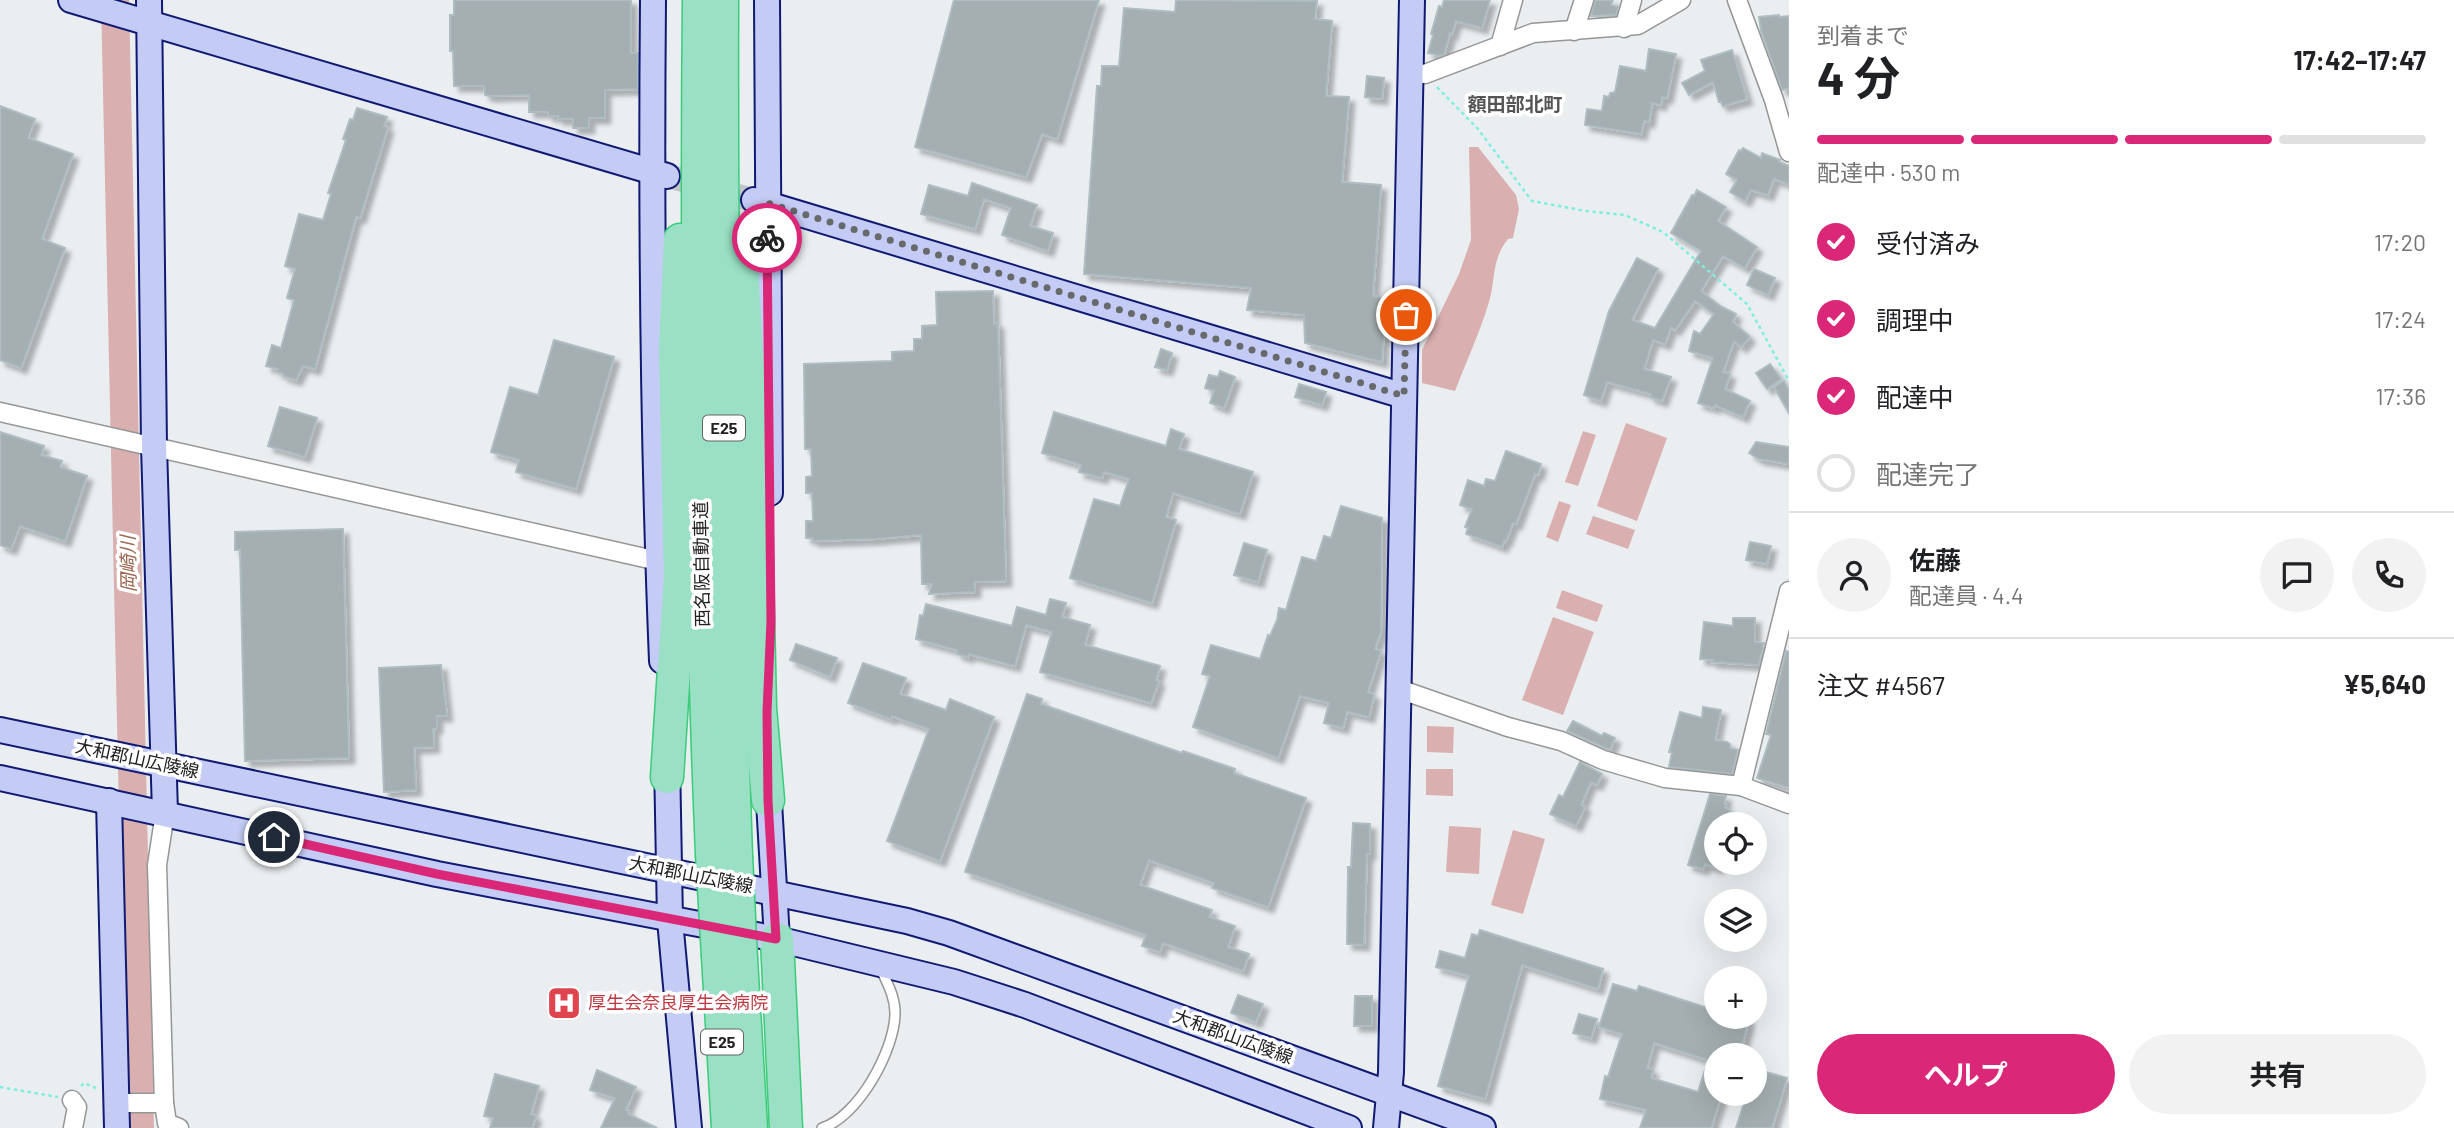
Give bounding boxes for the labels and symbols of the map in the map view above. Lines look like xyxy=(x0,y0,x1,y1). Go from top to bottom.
district label: 額田部北町 xyxy=(1467,92,1563,115)
courier xyxy=(732,203,802,273)
pin xyxy=(1376,285,1436,345)
road number: E25 xyxy=(703,416,745,440)
street label: 西名阪自動車道 xyxy=(689,501,713,627)
water label: 岡崎川 xyxy=(115,533,139,593)
street label: 大和郡山広陵線 xyxy=(73,734,201,782)
pin xyxy=(244,807,304,867)
street label: 大和郡山広陵線 xyxy=(627,851,755,897)
hospital icon: 厚生会奈良厚生会病院 xyxy=(545,984,583,1022)
place label: 厚生会奈良厚生会病院 xyxy=(588,991,768,1013)
street label: 大和郡山広陵線 xyxy=(1170,1004,1296,1068)
road number: E25 xyxy=(701,1030,743,1054)

